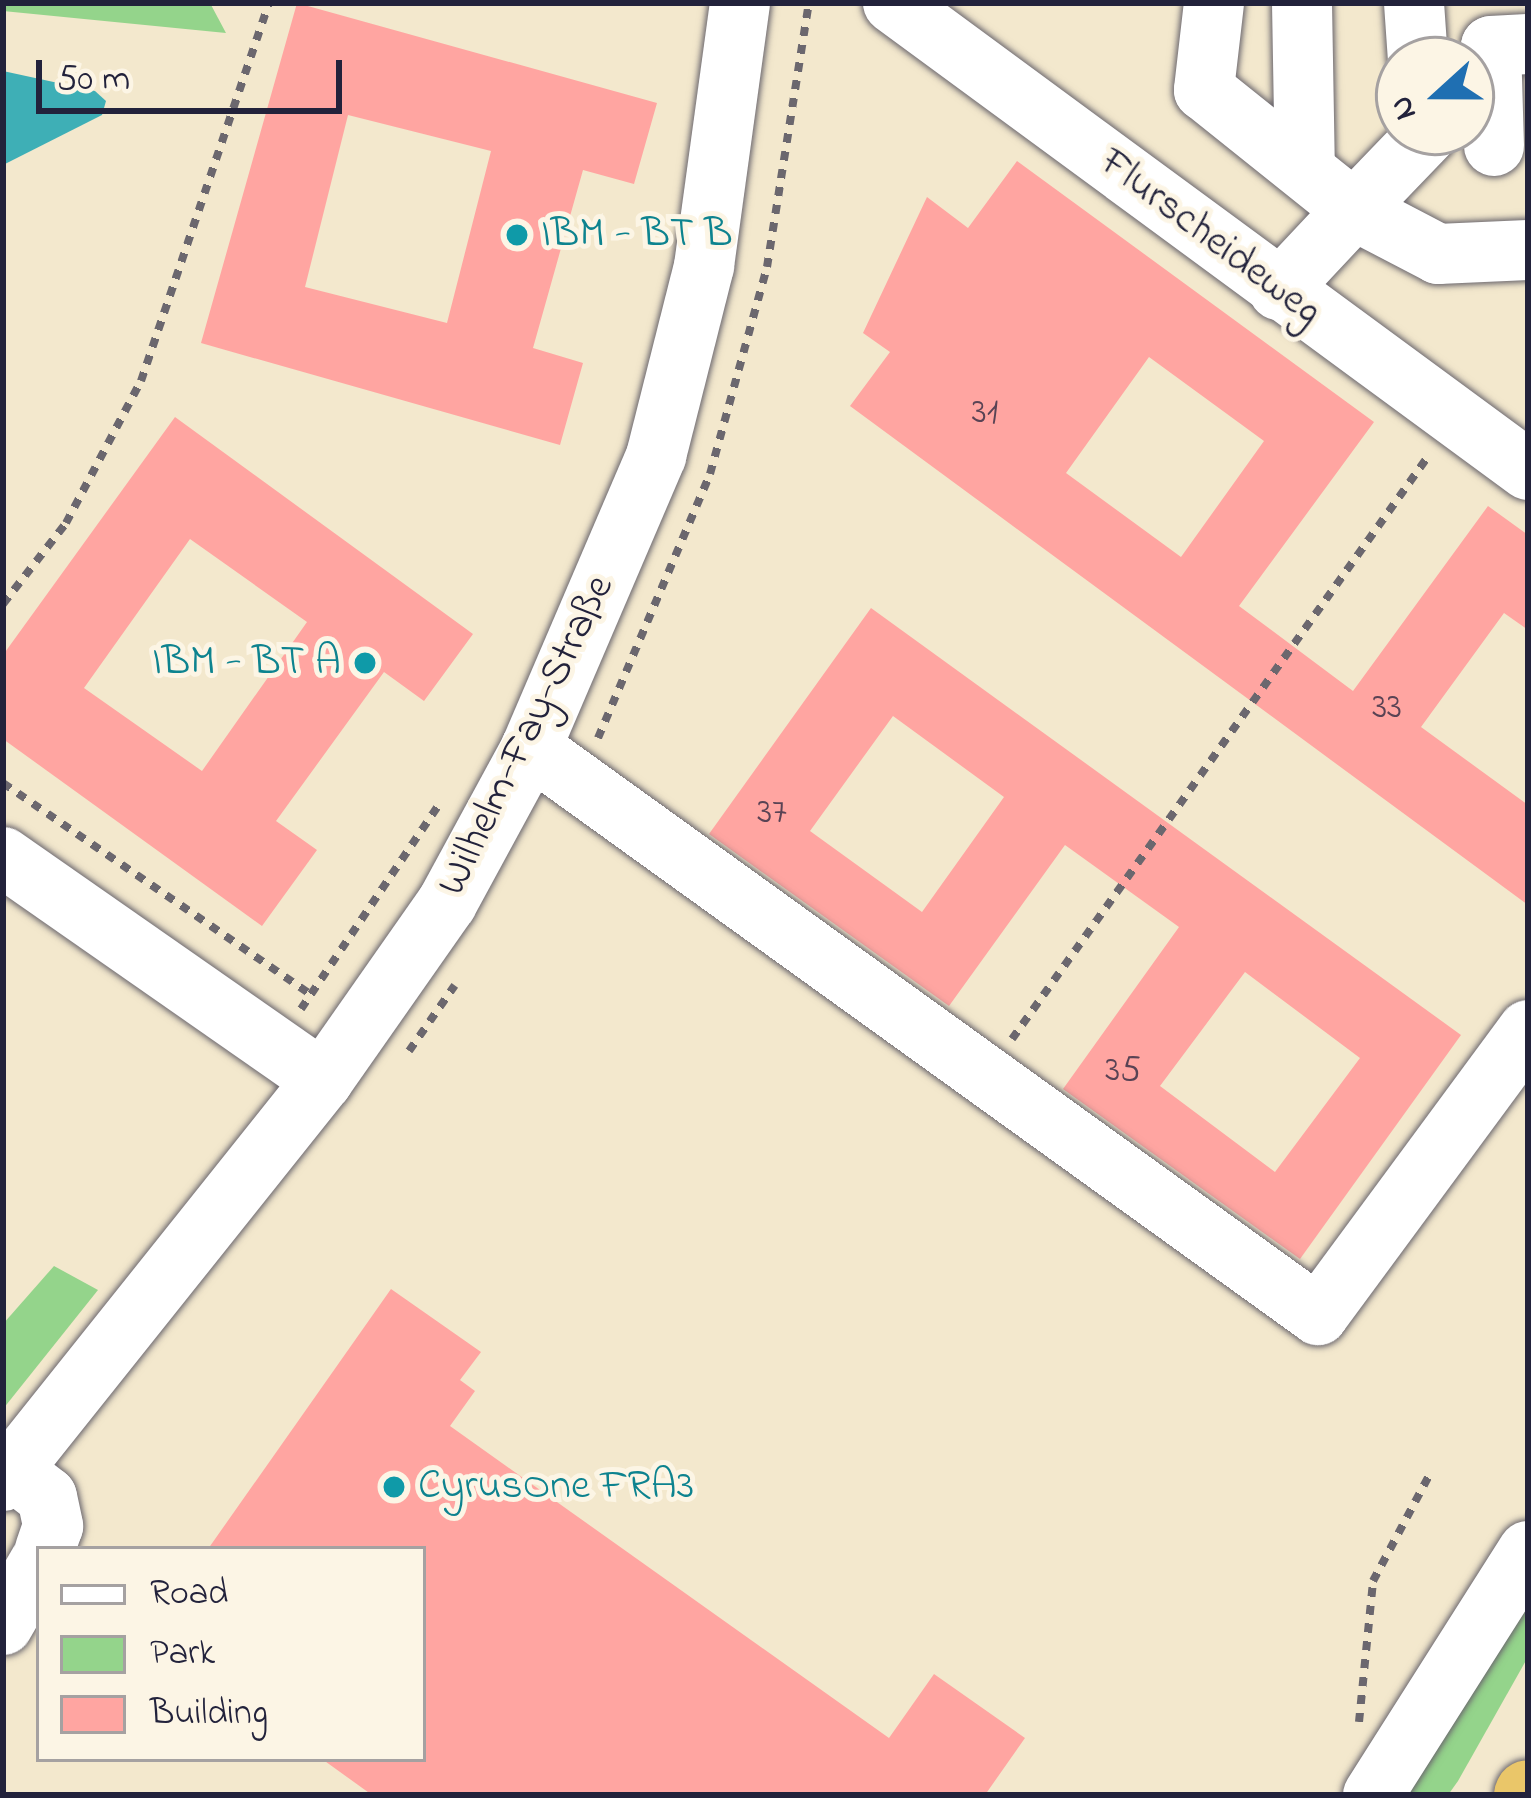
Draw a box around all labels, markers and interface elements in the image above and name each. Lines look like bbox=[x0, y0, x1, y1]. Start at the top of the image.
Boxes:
scale bar bbox=[42, 36, 348, 110]
north arrow bbox=[1375, 36, 1495, 156]
text: 50 m bbox=[57, 54, 130, 107]
text: N bbox=[1378, 89, 1431, 127]
street label: Flurscheideweg bbox=[1089, 138, 1331, 338]
place label: IBM - BT B bbox=[541, 210, 732, 260]
marker: IBM - BT B bbox=[504, 222, 530, 248]
house number: 31 bbox=[972, 392, 998, 436]
street label: Wilhelm-Fay-Straße bbox=[428, 568, 626, 904]
place label: IBM - BT A bbox=[152, 638, 341, 688]
marker: IBM - BT A bbox=[352, 650, 378, 676]
house number: 33 bbox=[1372, 687, 1402, 731]
house number: 37 bbox=[757, 792, 787, 836]
house number: 35 bbox=[1105, 1050, 1141, 1094]
place label: CyrusOne FRA3 bbox=[418, 1462, 694, 1512]
marker: CyrusOne FRA3 bbox=[381, 1474, 407, 1500]
legend bbox=[36, 1546, 426, 1762]
text: Road bbox=[150, 1568, 228, 1621]
text: Park bbox=[150, 1628, 215, 1681]
text: Building bbox=[150, 1688, 268, 1741]

